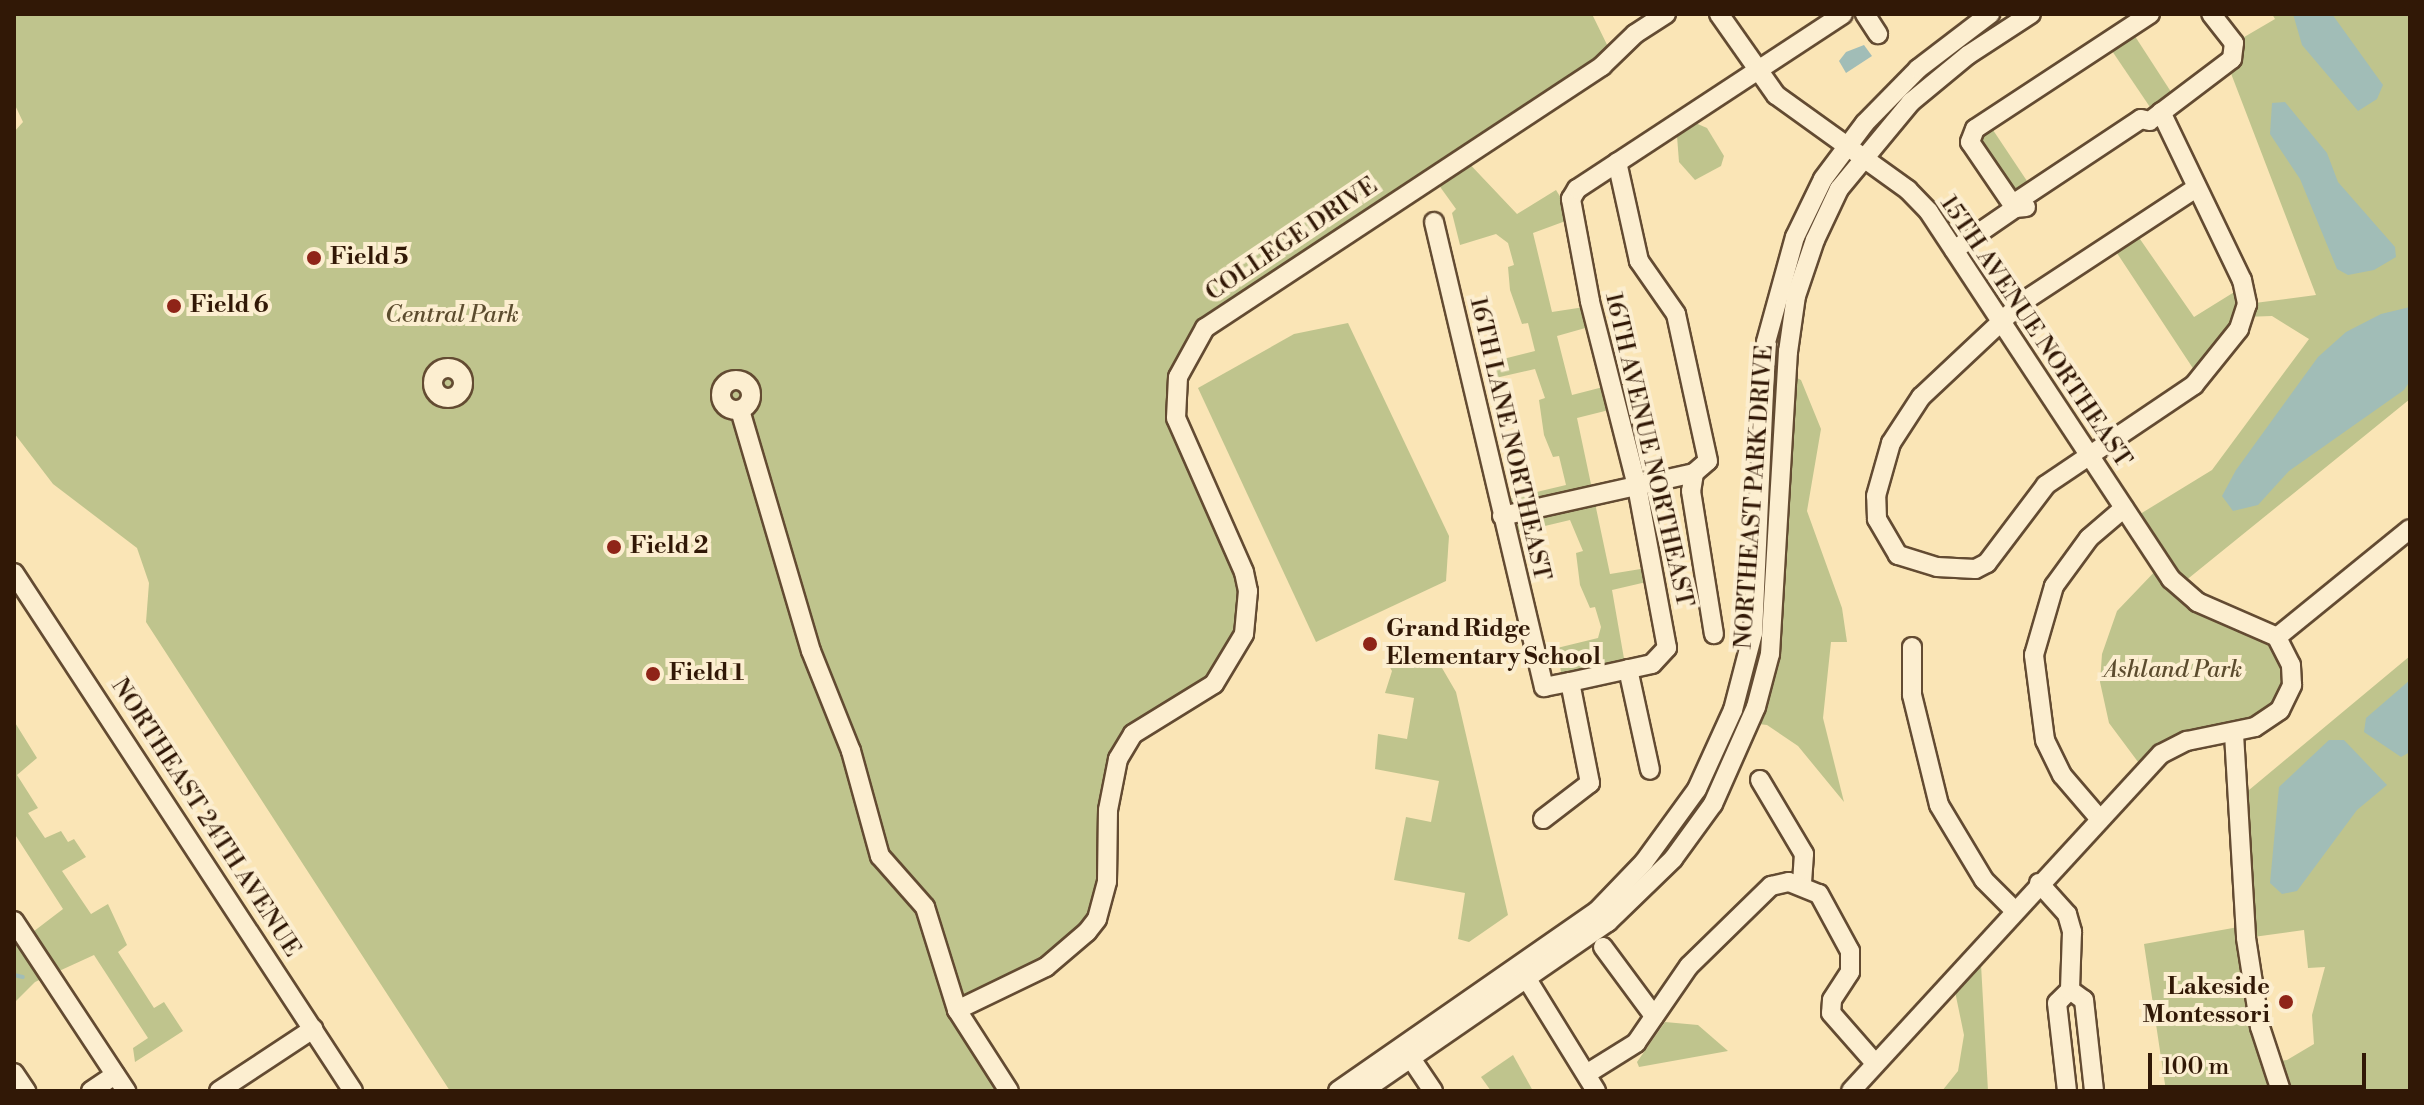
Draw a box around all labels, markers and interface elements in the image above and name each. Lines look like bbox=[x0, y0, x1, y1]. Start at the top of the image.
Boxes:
street label: COLLEGE DRIVE bbox=[1201, 172, 1383, 308]
street label: 15TH AVENUE NORTHEAST bbox=[1933, 191, 2137, 473]
place label: Field 5 bbox=[330, 244, 408, 272]
marker: Field 5 bbox=[305, 249, 323, 267]
street label: 16TH AVENUE NORTHEAST bbox=[1598, 290, 1698, 610]
place label: Field 6 bbox=[190, 292, 269, 320]
street label: 16TH LANE NORTHEAST bbox=[1462, 294, 1556, 584]
marker: Field 6 bbox=[165, 297, 183, 315]
park label: Central Park bbox=[385, 302, 519, 330]
street label: NORTHEAST PARK DRIVE bbox=[1730, 344, 1780, 650]
place label: Field 2 bbox=[630, 533, 709, 561]
marker: Field 2 bbox=[605, 538, 623, 556]
place label: Grand Ridge Elementary School bbox=[1386, 616, 1601, 672]
marker: Grand Ridge Elementary School bbox=[1361, 635, 1379, 653]
park label: Ashland Park bbox=[2104, 657, 2242, 685]
place label: Field 1 bbox=[669, 660, 744, 688]
marker: Field 1 bbox=[644, 665, 662, 683]
street label: NORTHEAST 24TH AVENUE bbox=[104, 673, 306, 963]
place label: Lakeside Montessori bbox=[2143, 974, 2270, 1030]
marker: Lakeside Montessori bbox=[2277, 993, 2295, 1011]
scale bar bbox=[2152, 1037, 2370, 1087]
text: 100 m bbox=[2162, 1052, 2229, 1082]

